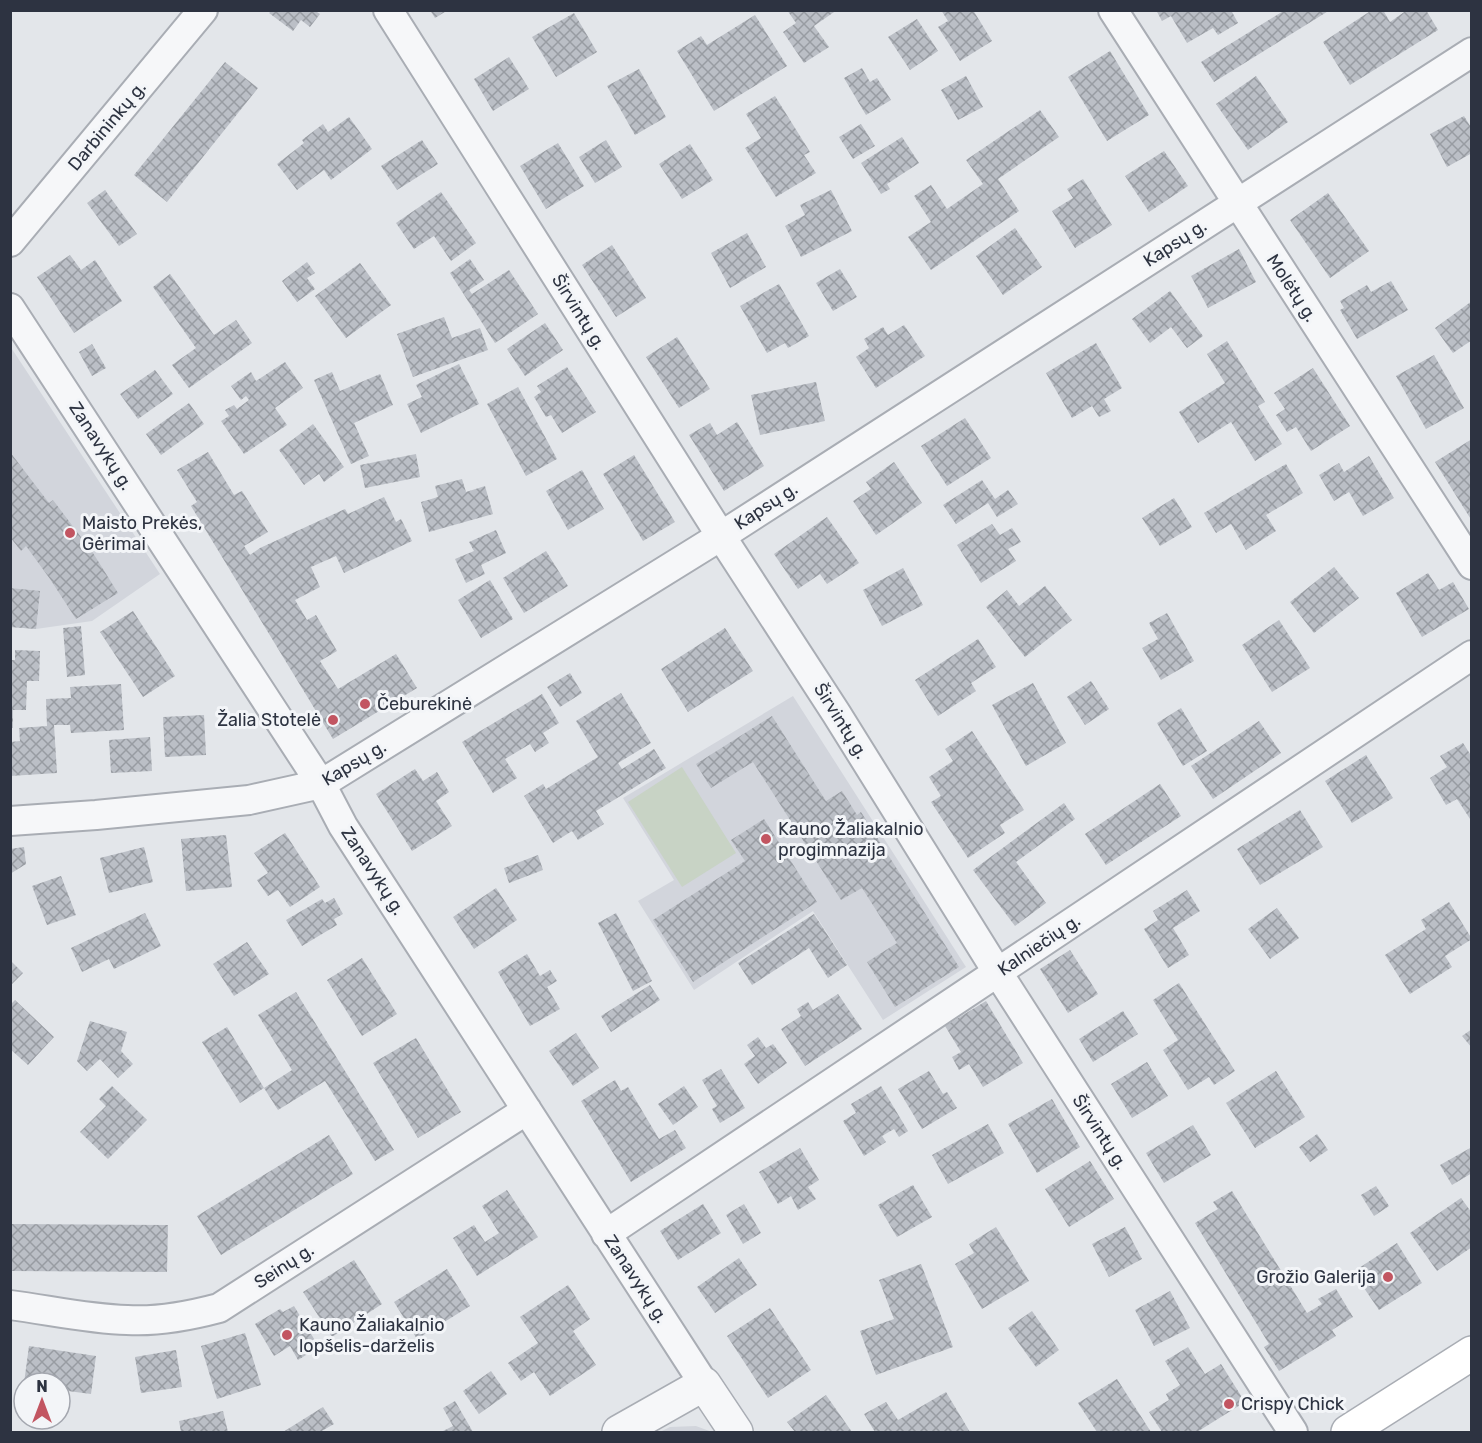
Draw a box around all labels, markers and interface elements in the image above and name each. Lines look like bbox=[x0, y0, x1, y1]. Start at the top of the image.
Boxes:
street label: Darbininkų g. bbox=[63, 77, 151, 175]
street label: Kapsų g. bbox=[1139, 214, 1211, 272]
street label: Molėtų g. bbox=[1262, 250, 1322, 326]
street label: Širvintų g. bbox=[547, 270, 611, 354]
street label: Zanavykų g. bbox=[64, 398, 138, 494]
street label: Kapsų g. bbox=[730, 477, 802, 535]
place label: Maisto Prekės, Gėrimai bbox=[82, 512, 202, 555]
marker: Maisto Prekės, Gėrimai bbox=[63, 526, 77, 540]
street label: Širvintų g. bbox=[809, 679, 873, 763]
place label: Čeburekinė bbox=[377, 693, 472, 715]
marker: Čeburekinė bbox=[358, 697, 372, 711]
place label: Žalia Stotelė bbox=[217, 709, 321, 731]
marker: Žalia Stotelė bbox=[326, 713, 340, 727]
street label: Kapsų g. bbox=[318, 735, 390, 791]
place label: Kauno Žaliakalnio progimnazija bbox=[778, 818, 924, 861]
street label: Zanavykų g. bbox=[336, 823, 410, 919]
marker: Kauno Žaliakalnio progimnazija bbox=[759, 832, 773, 846]
street label: Kalniečių g. bbox=[993, 909, 1085, 981]
street label: Širvintų g. bbox=[1068, 1090, 1132, 1174]
street label: Zanavykų g. bbox=[599, 1231, 673, 1327]
street label: Seinų g. bbox=[250, 1239, 318, 1293]
place label: Grožio Galerija bbox=[1256, 1266, 1376, 1288]
marker: Grožio Galerija bbox=[1381, 1270, 1395, 1284]
place label: Kauno Žaliakalnio lopšelis-darželis bbox=[299, 1314, 445, 1357]
marker: Kauno Žaliakalnio lopšelis-darželis bbox=[280, 1328, 294, 1342]
north arrow bbox=[12, 1371, 72, 1431]
text: N bbox=[36, 1377, 48, 1396]
place label: Crispy Chick bbox=[1241, 1393, 1345, 1415]
marker: Crispy Chick bbox=[1222, 1397, 1236, 1411]

